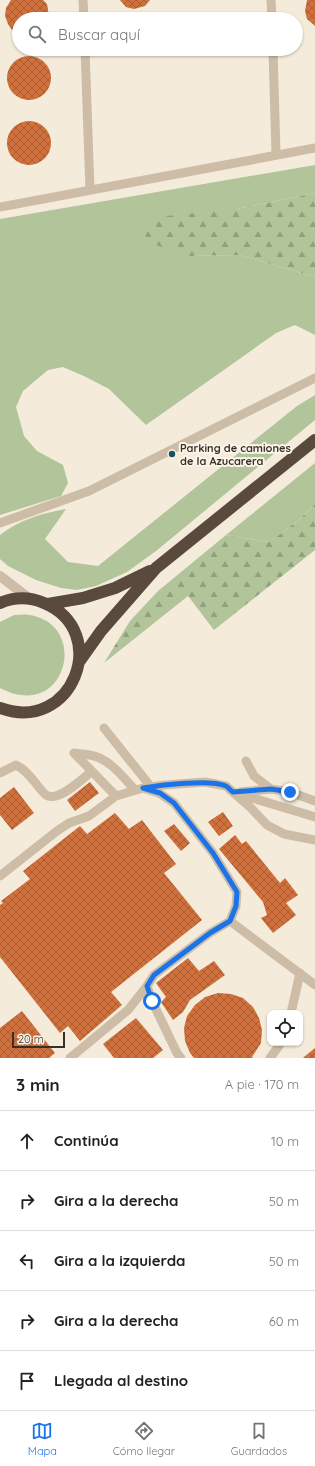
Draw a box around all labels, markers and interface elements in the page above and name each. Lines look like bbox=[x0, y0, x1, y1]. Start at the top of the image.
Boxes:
search box bbox=[12, 12, 303, 56]
icon: search bbox=[26, 23, 48, 45]
text: Buscar aquí bbox=[58, 25, 140, 44]
place label: Parking de camiones de la Azucarera bbox=[180, 441, 291, 468]
marker: Parking de camiones de la Azucarera bbox=[167, 449, 177, 459]
route end bbox=[281, 783, 299, 801]
route start bbox=[143, 992, 161, 1010]
map controls bbox=[267, 1010, 303, 1046]
button: locate bbox=[267, 1010, 303, 1046]
scale bar bbox=[12, 1030, 65, 1049]
text: 20 m bbox=[18, 1032, 44, 1046]
text: 3 min bbox=[16, 1074, 60, 1095]
text: A pie · 170 m bbox=[225, 1076, 299, 1092]
icon: ahead bbox=[16, 1130, 38, 1152]
text: Continúa bbox=[54, 1131, 119, 1150]
text: 10 m bbox=[271, 1133, 299, 1149]
icon: right bbox=[16, 1190, 38, 1212]
text: Gira a la derecha bbox=[54, 1191, 179, 1210]
text: 50 m bbox=[269, 1193, 299, 1209]
icon: left bbox=[16, 1250, 38, 1272]
text: Gira a la izquierda bbox=[54, 1251, 186, 1270]
text: 50 m bbox=[269, 1253, 299, 1269]
icon: right bbox=[16, 1310, 38, 1332]
text: Gira a la derecha bbox=[54, 1311, 179, 1330]
text: 60 m bbox=[269, 1313, 299, 1329]
icon: arrive bbox=[16, 1370, 38, 1392]
text: Llegada al destino bbox=[54, 1371, 188, 1390]
tab: Mapa bbox=[28, 1420, 57, 1458]
tab: Cómo llegar bbox=[113, 1420, 175, 1458]
tab: Guardados bbox=[231, 1420, 287, 1458]

